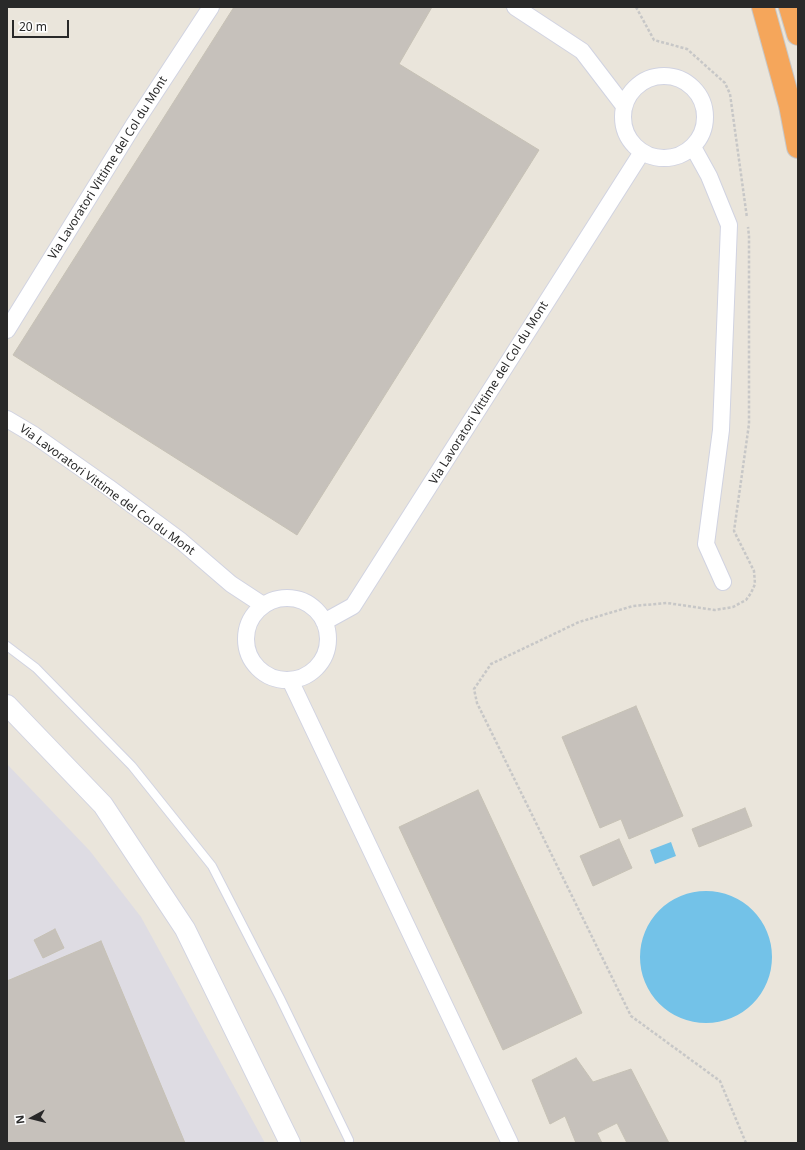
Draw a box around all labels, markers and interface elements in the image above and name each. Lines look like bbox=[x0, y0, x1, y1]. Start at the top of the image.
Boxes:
scale bar bbox=[14, 12, 71, 38]
text: 20 m bbox=[19, 18, 47, 35]
street label: Via Lavoratori Vittime del Col du Mont bbox=[45, 74, 171, 262]
street label: Via Lavoratori Vittime del Col du Mont bbox=[426, 299, 552, 487]
street label: Via Lavoratori Vittime del Col du Mont bbox=[17, 422, 197, 558]
north arrow bbox=[12, 1098, 52, 1138]
text: N bbox=[12, 1114, 28, 1125]

